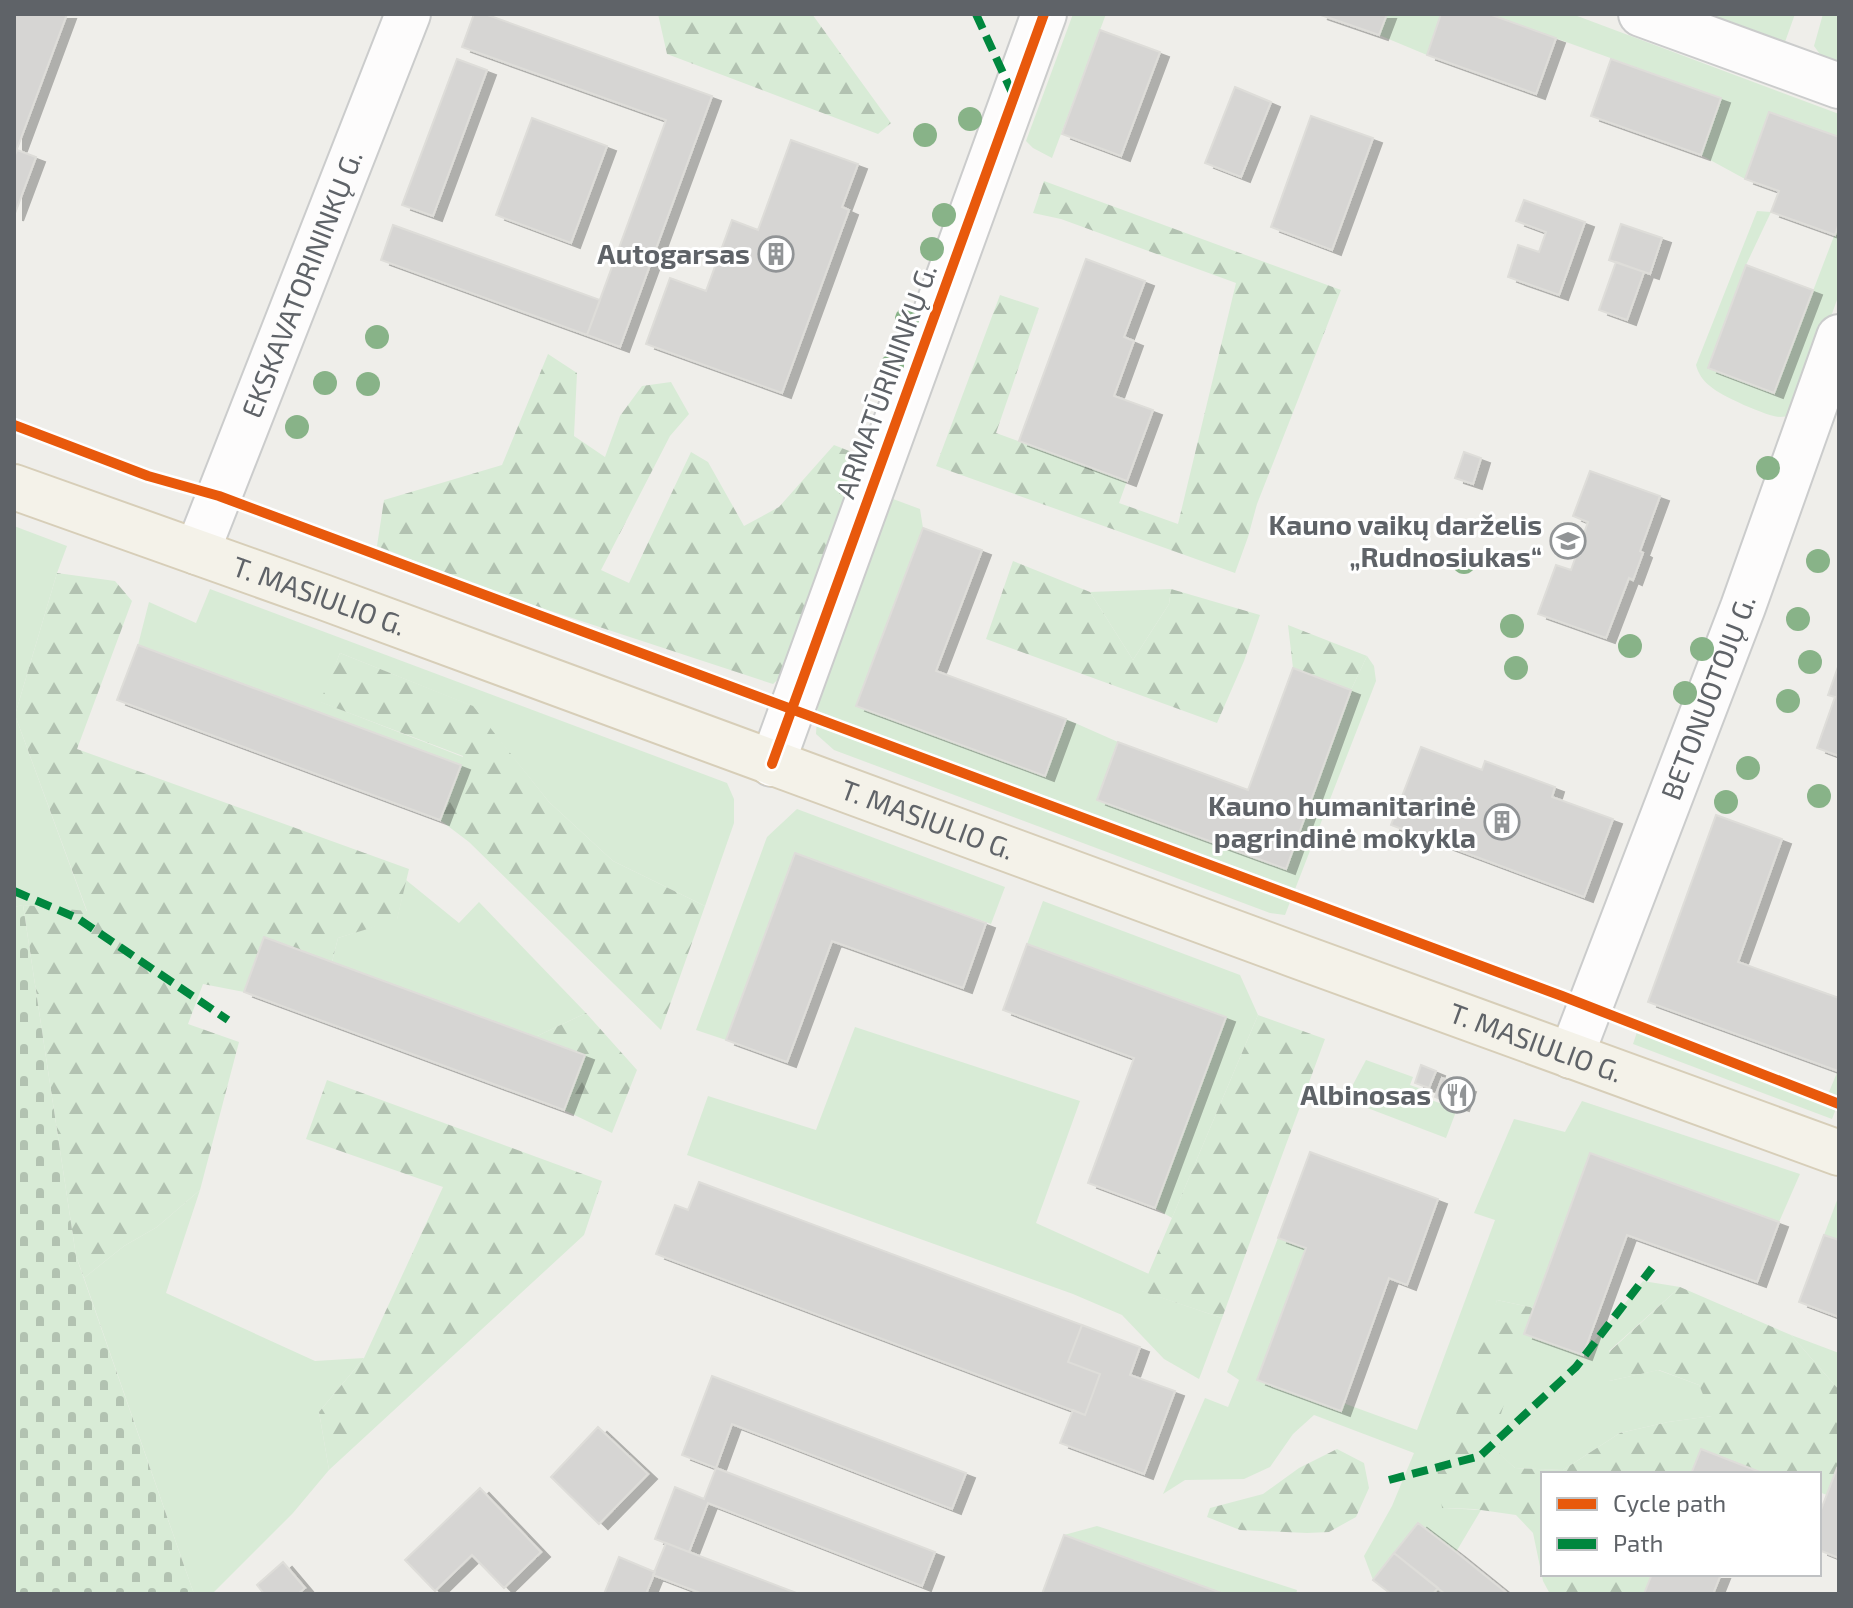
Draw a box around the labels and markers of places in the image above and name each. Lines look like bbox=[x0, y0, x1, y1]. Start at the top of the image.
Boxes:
building icon: Autogarsas bbox=[757, 235, 795, 273]
place label: Autogarsas bbox=[597, 236, 750, 270]
place label: Kauno vaikų darželis „Rudnosiukas“ bbox=[1268, 507, 1542, 573]
school or university icon: Kauno vaikų darželis „Rudnosiukas“ bbox=[1549, 522, 1587, 560]
place label: Kauno humanitarinė pagrindinė mokykla bbox=[1208, 788, 1476, 854]
building icon: Kauno humanitarinė pagrindinė mokykla bbox=[1483, 803, 1521, 841]
restaurant icon: Albinosas bbox=[1438, 1076, 1476, 1114]
place label: Albinosas bbox=[1300, 1077, 1431, 1111]

